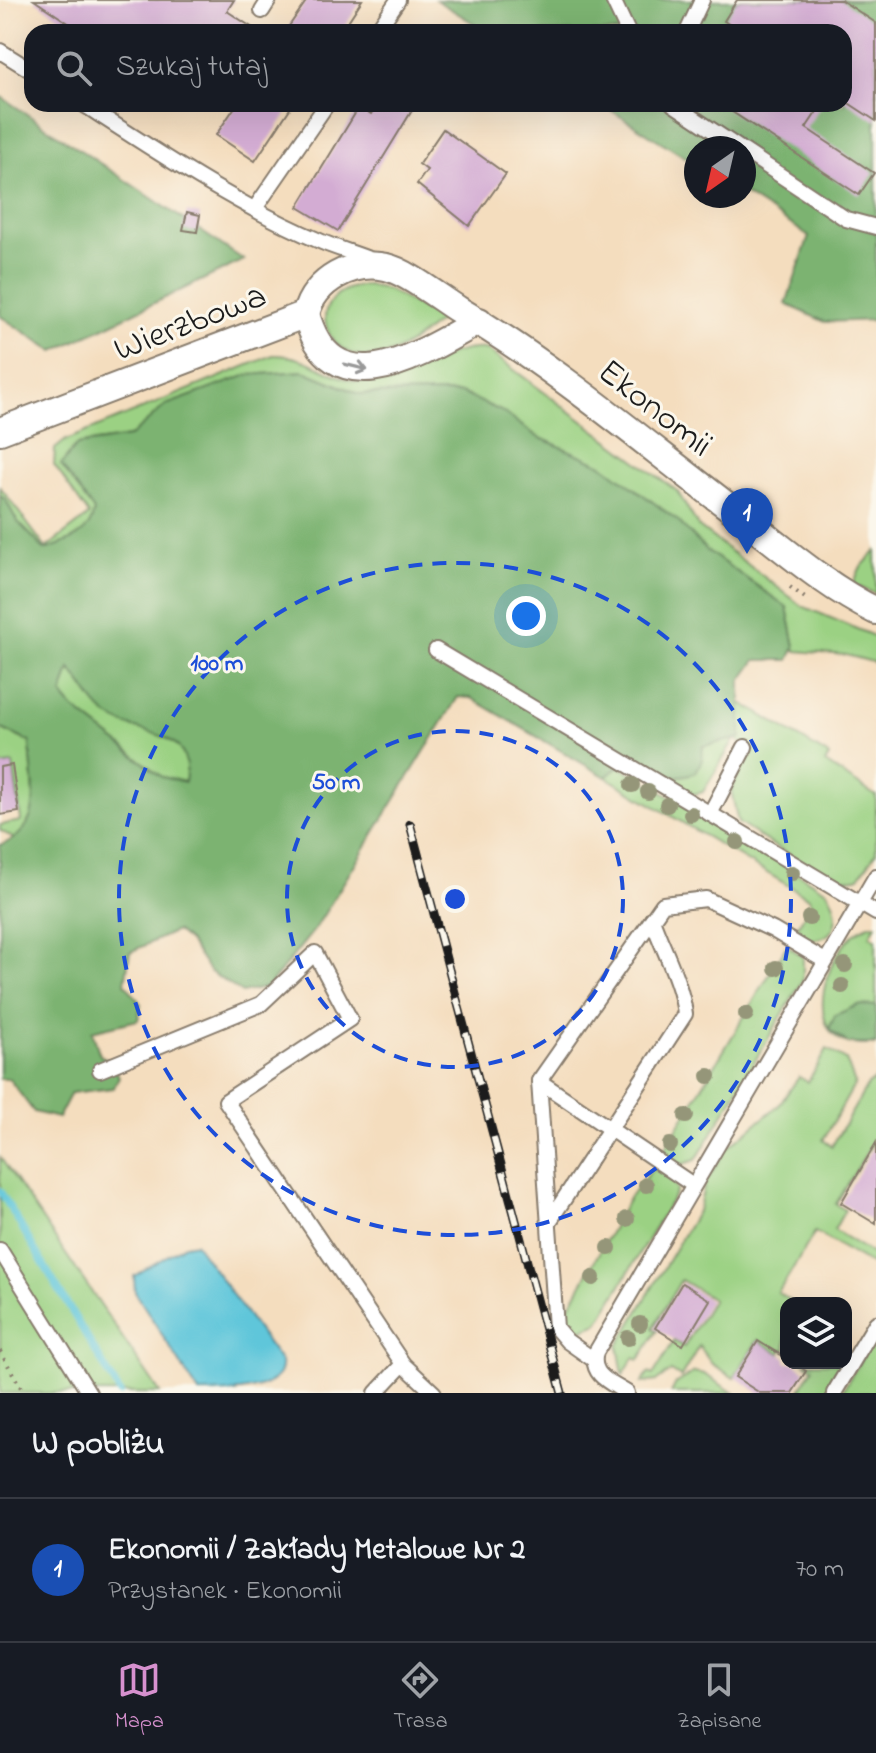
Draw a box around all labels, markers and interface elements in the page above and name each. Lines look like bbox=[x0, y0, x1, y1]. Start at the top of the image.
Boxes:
search box bbox=[24, 24, 852, 112]
icon: search bbox=[52, 46, 96, 90]
text: Szukaj tutaj bbox=[116, 46, 267, 90]
north arrow bbox=[684, 136, 756, 208]
street label: Wierzbowa bbox=[107, 271, 274, 377]
street label: Ekonomii bbox=[585, 348, 723, 472]
one-way arrow bbox=[342, 360, 368, 375]
pin: 1 bbox=[721, 488, 773, 554]
your location bbox=[506, 596, 546, 636]
text: 100 m bbox=[191, 647, 244, 682]
text: 50 m bbox=[312, 766, 361, 801]
centre of rings bbox=[441, 885, 469, 913]
map controls bbox=[780, 1297, 852, 1369]
button: layers bbox=[780, 1297, 852, 1369]
text: W pobliżu bbox=[32, 1420, 164, 1470]
text: Ekonomii / Zakłady Metalowe Nr 2 bbox=[108, 1529, 525, 1573]
text: 1 bbox=[54, 1551, 62, 1589]
text: 70 m bbox=[795, 1551, 844, 1589]
text: Przystanek · Ekonomii bbox=[108, 1573, 342, 1611]
tab: Mapa bbox=[115, 1658, 164, 1738]
tab: Trasa bbox=[393, 1658, 448, 1738]
tab: Zapisane bbox=[677, 1658, 761, 1738]

